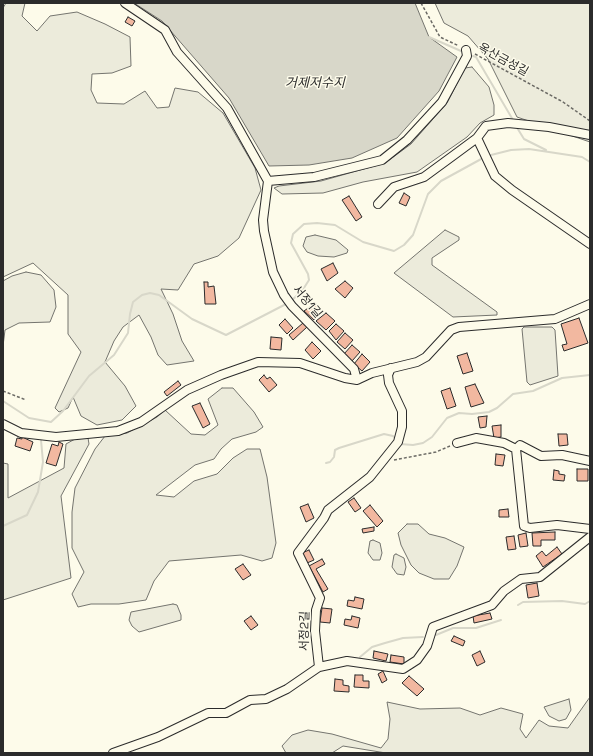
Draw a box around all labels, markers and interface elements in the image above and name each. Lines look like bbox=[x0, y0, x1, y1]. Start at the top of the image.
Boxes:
street label: 옥산금성길 bbox=[475, 40, 531, 80]
water label: 거제저수지 bbox=[285, 75, 345, 91]
street label: 서정1길 bbox=[289, 283, 325, 321]
street label: 서정2길 bbox=[297, 611, 313, 651]

